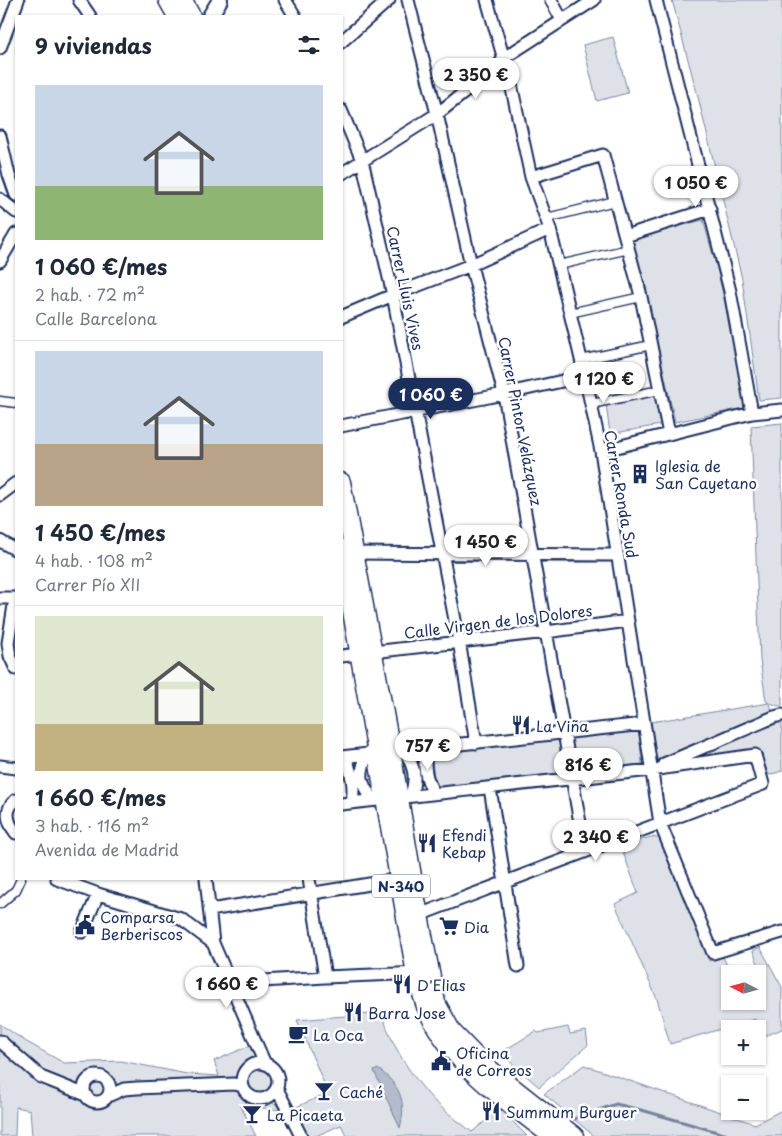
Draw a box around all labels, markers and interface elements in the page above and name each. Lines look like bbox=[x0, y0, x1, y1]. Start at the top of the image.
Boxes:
text: 9 viviendas bbox=[35, 29, 152, 61]
icon: filters bbox=[295, 31, 323, 59]
pin: 2 350 € bbox=[430, 58, 522, 100]
text: 2 350 € bbox=[444, 62, 508, 86]
icon: home bbox=[134, 118, 224, 208]
pin: 1 050 € bbox=[650, 166, 742, 208]
text: 1 050 € bbox=[665, 170, 727, 194]
street label: Carrer Lluis Vives bbox=[382, 224, 430, 352]
text: 1 060 €/mes bbox=[35, 250, 167, 282]
text: 2 hab. · 72 m² bbox=[35, 282, 145, 306]
text: Calle Barcelona bbox=[35, 306, 157, 330]
street label: Carrer Pintor Velázquez bbox=[493, 334, 549, 508]
pin: 1 120 € bbox=[558, 362, 650, 404]
text: 1 120 € bbox=[574, 366, 634, 390]
pin: 1 060 € bbox=[385, 378, 477, 420]
text: 1 060 € bbox=[399, 382, 463, 406]
icon: home bbox=[134, 383, 224, 473]
street label: Carrer Ronda Sud bbox=[599, 428, 645, 560]
place label: Iglesia de San Cayetano bbox=[655, 454, 757, 494]
building icon: Iglesia de San Cayetano bbox=[629, 463, 651, 485]
text: 1 450 €/mes bbox=[35, 516, 166, 548]
pin: 1 450 € bbox=[440, 524, 532, 567]
text: 1 450 € bbox=[455, 529, 517, 553]
text: 4 hab. · 108 m² bbox=[35, 548, 153, 572]
text: Carrer Pío XII bbox=[35, 572, 141, 596]
street label: Calle Virgen de los Dolores bbox=[403, 598, 593, 644]
icon: home bbox=[134, 648, 224, 738]
restaurant icon: La Viña bbox=[510, 714, 532, 736]
place label: La Viña bbox=[536, 714, 589, 737]
pin: 757 € bbox=[393, 728, 463, 771]
text: 757 € bbox=[406, 733, 450, 757]
pin: 816 € bbox=[553, 748, 623, 790]
text: 816 € bbox=[565, 752, 611, 776]
text: 1 660 €/mes bbox=[35, 781, 166, 813]
text: 3 hab. · 116 m² bbox=[35, 813, 149, 837]
pin: 2 340 € bbox=[550, 820, 642, 862]
place label: Efendi Kebap bbox=[442, 823, 487, 863]
text: 2 340 € bbox=[563, 824, 629, 848]
restaurant icon: Efendi Kebap bbox=[416, 832, 438, 854]
text: Avenida de Madrid bbox=[35, 837, 179, 861]
road number: N-340 bbox=[372, 874, 430, 898]
place label: Comparsa Berberiscos bbox=[100, 905, 183, 945]
public building icon: Comparsa Berberiscos bbox=[74, 914, 96, 936]
supermarket icon: Dia bbox=[438, 915, 460, 937]
place label: Dia bbox=[464, 915, 490, 938]
north arrow bbox=[721, 965, 766, 1010]
map controls bbox=[721, 965, 766, 1120]
pin: 1 660 € bbox=[181, 966, 273, 1009]
text: 1 660 € bbox=[196, 971, 258, 995]
restaurant icon: D'Elias bbox=[391, 973, 413, 995]
place label: D'Elias bbox=[417, 973, 466, 996]
restaurant icon: Barra Jose bbox=[342, 1001, 364, 1023]
place label: Barra Jose bbox=[368, 1001, 446, 1024]
button: + bbox=[721, 1020, 766, 1065]
cafe icon: La Oca bbox=[287, 1023, 309, 1045]
place label: La Oca bbox=[313, 1023, 364, 1046]
place label: Oficina de Correos bbox=[456, 1041, 532, 1081]
public building icon: Oficina de Correos bbox=[430, 1050, 452, 1072]
button: − bbox=[721, 1075, 766, 1120]
bar icon: Caché bbox=[313, 1080, 335, 1102]
place label: Caché bbox=[339, 1080, 383, 1103]
restaurant icon: Summum Burguer bbox=[480, 1100, 502, 1122]
place label: Summum Burguer bbox=[506, 1100, 637, 1123]
bar icon: La Picaeta bbox=[241, 1103, 263, 1125]
place label: La Picaeta bbox=[267, 1103, 344, 1126]

